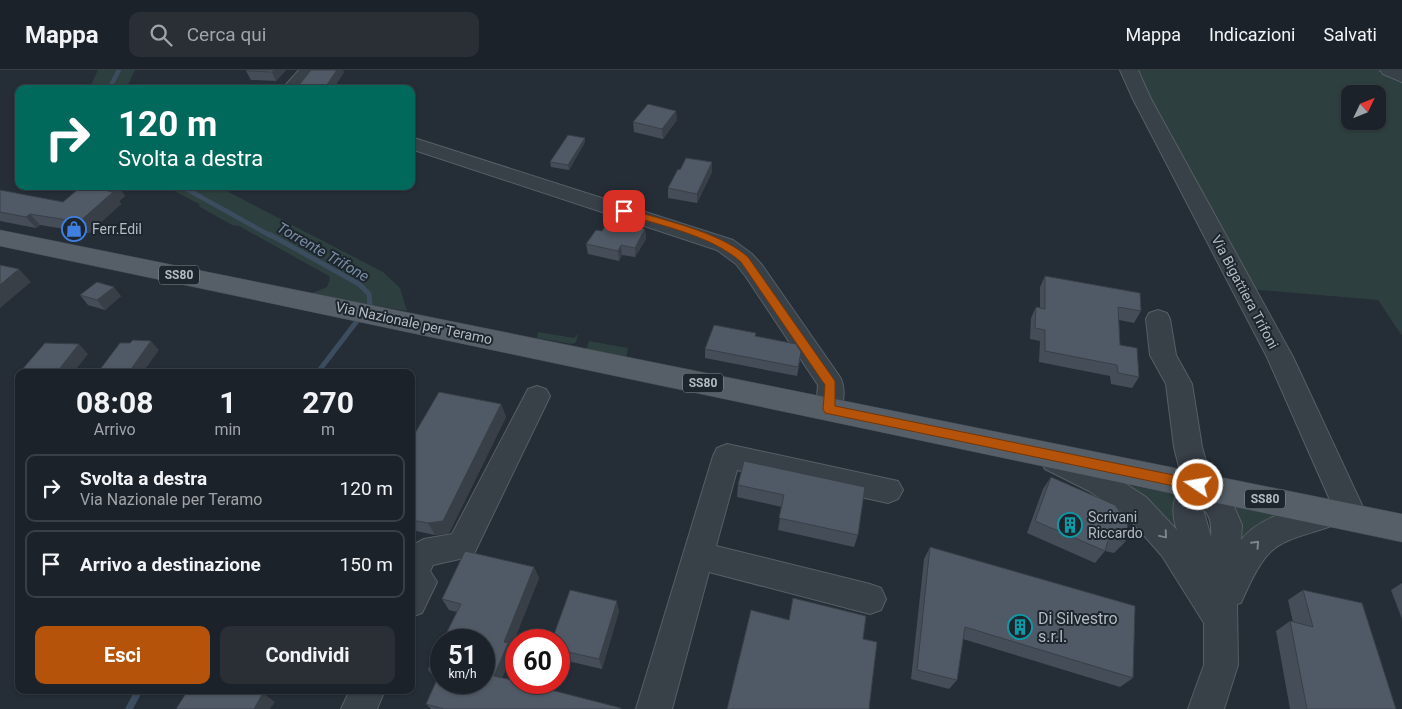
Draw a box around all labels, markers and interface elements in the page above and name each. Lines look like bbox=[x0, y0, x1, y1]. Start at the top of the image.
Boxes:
search box bbox=[129, 12, 479, 57]
text: Mappa bbox=[25, 21, 99, 49]
icon: search bbox=[147, 21, 175, 49]
text: Cerca qui bbox=[187, 23, 266, 46]
text: Mappa bbox=[1126, 24, 1181, 45]
text: Indicazioni bbox=[1209, 24, 1296, 45]
text: Salvati bbox=[1324, 24, 1377, 45]
north arrow bbox=[1341, 85, 1386, 130]
map controls bbox=[1341, 85, 1386, 130]
text: 120 m bbox=[118, 104, 217, 145]
icon: right bbox=[35, 105, 100, 170]
text: Svolta a destra bbox=[118, 146, 263, 171]
pin bbox=[603, 190, 645, 232]
icon: arrive bbox=[610, 197, 638, 225]
shop icon: Ferr.Edil bbox=[61, 216, 87, 242]
water label: Torrente Trifone bbox=[274, 218, 372, 286]
place label: Ferr.Edil bbox=[92, 221, 142, 237]
street label: Via Bigattiera Trifoni bbox=[1208, 233, 1282, 351]
road number: SS80 bbox=[159, 266, 199, 284]
street label: Via Nazionale per Teramo bbox=[334, 299, 494, 347]
road number: SS80 bbox=[683, 374, 723, 392]
text: 08:08 bbox=[76, 385, 153, 420]
text: 1 bbox=[219, 385, 236, 420]
text: 270 bbox=[302, 385, 354, 420]
text: Arrivo bbox=[94, 420, 136, 439]
text: min bbox=[214, 420, 241, 439]
text: m bbox=[321, 420, 335, 439]
position arrow bbox=[1171, 458, 1223, 510]
text: Svolta a destra bbox=[80, 467, 207, 490]
icon: right bbox=[37, 474, 65, 502]
text: 120 m bbox=[340, 477, 393, 500]
road number: SS80 bbox=[1245, 489, 1285, 508]
text: Via Nazionale per Teramo bbox=[80, 490, 262, 509]
place label: Scrivani Riccardo bbox=[1088, 509, 1143, 541]
building icon: Scrivani Riccardo bbox=[1057, 512, 1083, 538]
one-way arrow bbox=[1158, 530, 1167, 539]
one-way arrow bbox=[1250, 541, 1259, 550]
icon: arrive bbox=[37, 550, 65, 578]
text: Arrivo a destinazione bbox=[80, 553, 261, 576]
text: 150 m bbox=[340, 553, 393, 576]
place label: Di Silvestro s.r.l. bbox=[1038, 609, 1118, 646]
building icon: Di Silvestro s.r.l. bbox=[1007, 614, 1033, 640]
button: Esci bbox=[35, 626, 210, 684]
button: Condividi bbox=[220, 626, 395, 684]
speed limit sign: 60 bbox=[505, 629, 570, 694]
text: 51 bbox=[448, 641, 477, 670]
text: km/h bbox=[448, 667, 477, 681]

